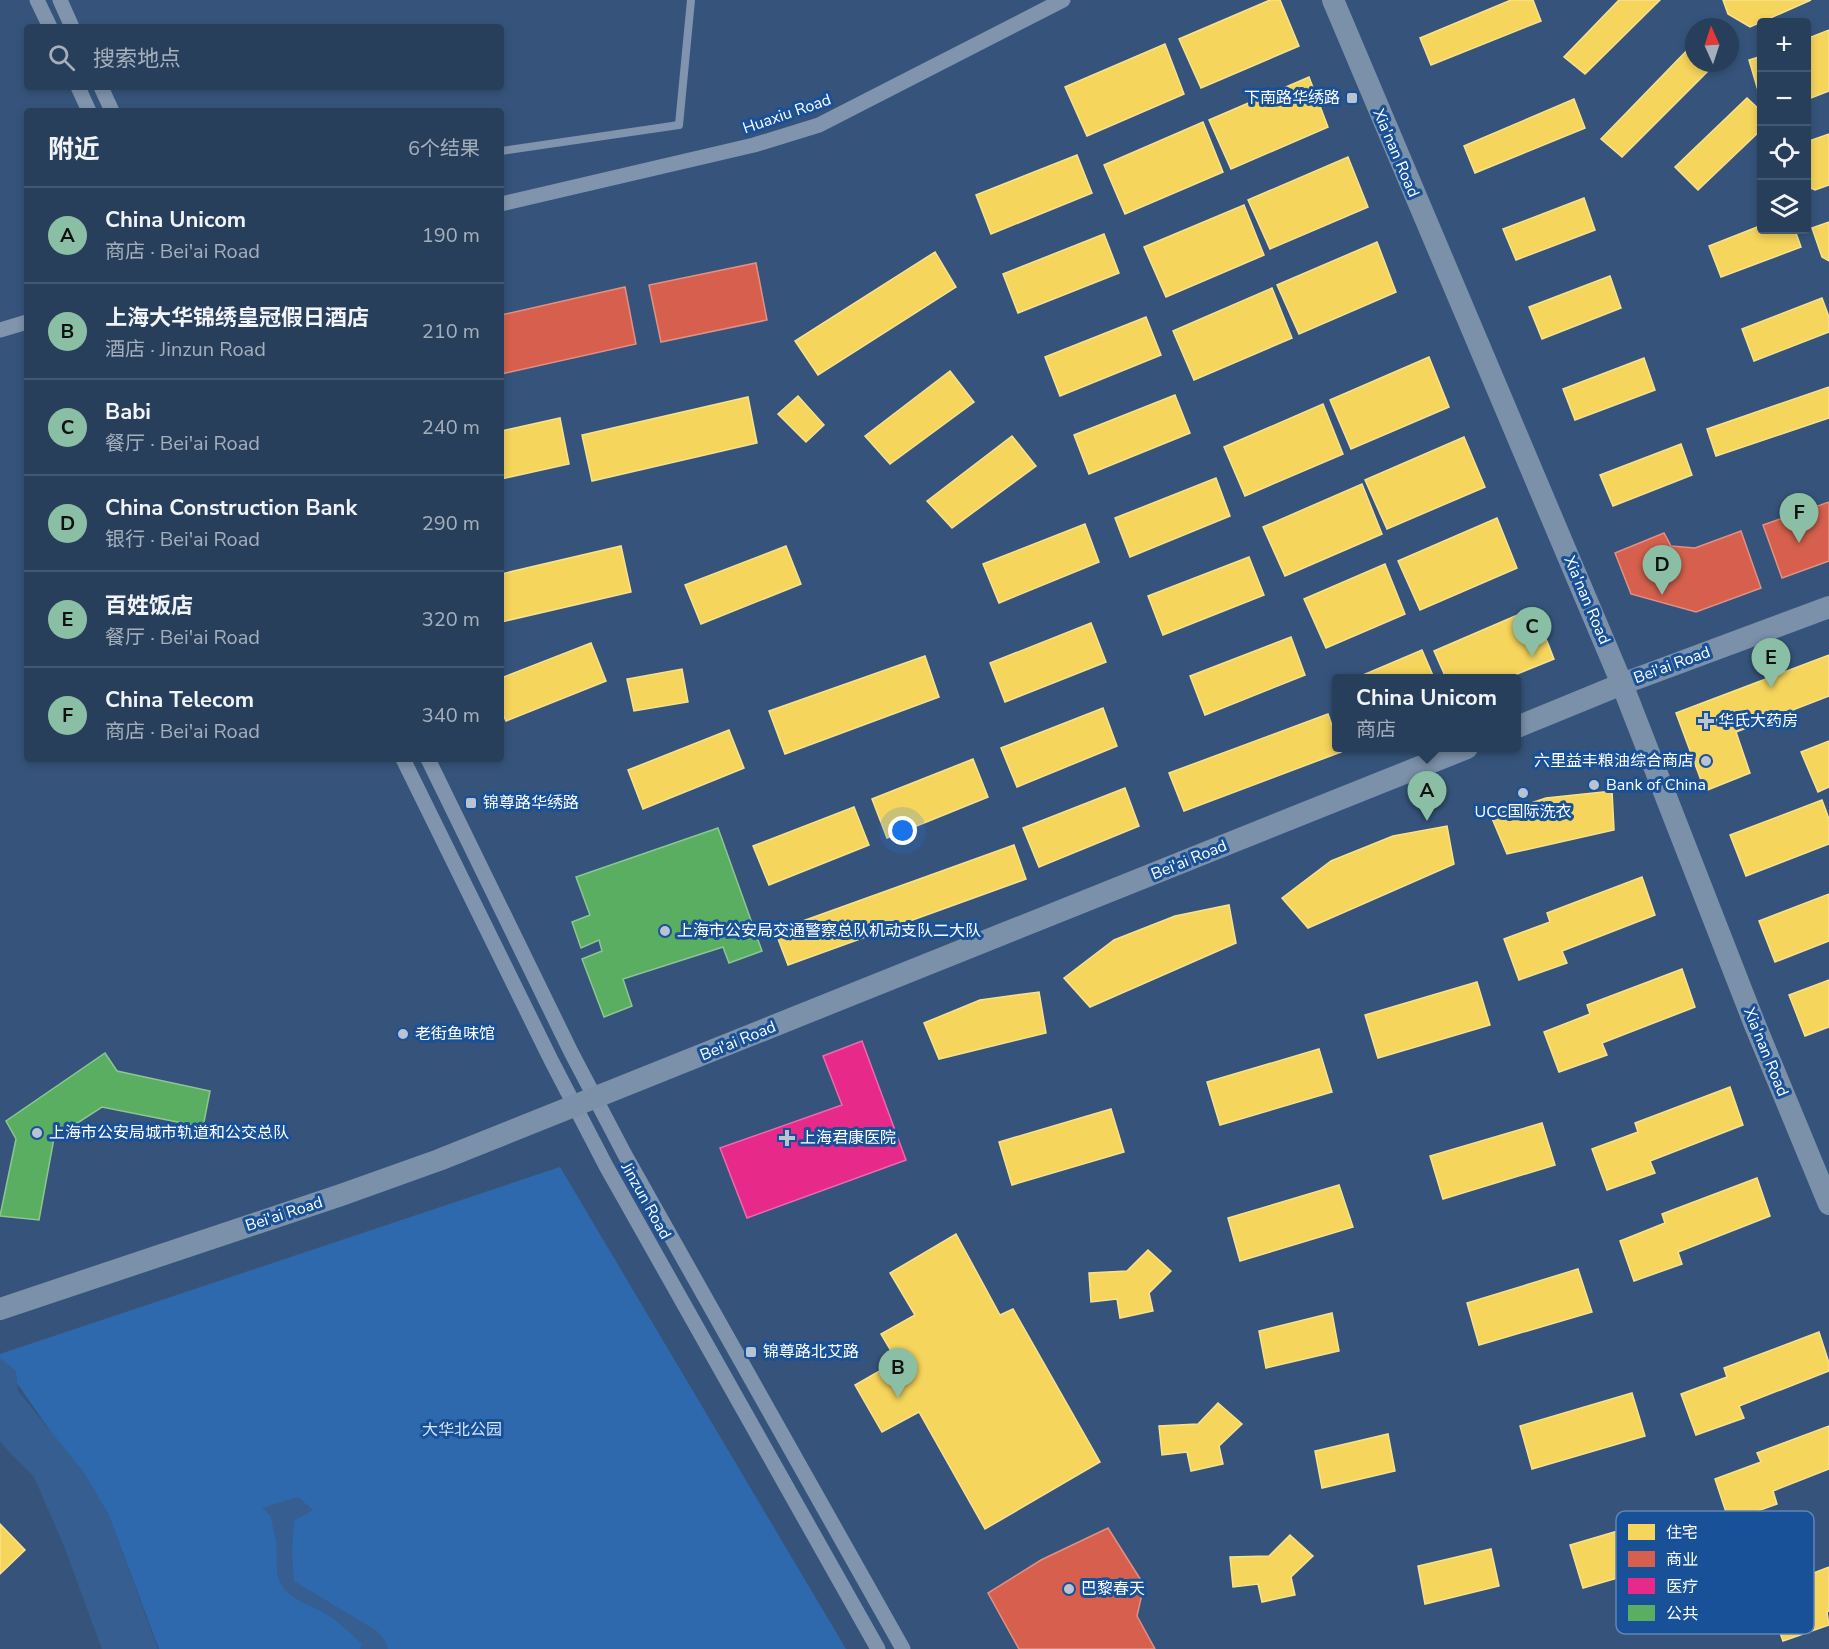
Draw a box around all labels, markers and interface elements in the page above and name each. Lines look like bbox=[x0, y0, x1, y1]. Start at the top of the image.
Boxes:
north arrow bbox=[1685, 18, 1739, 72]
map controls bbox=[1757, 18, 1811, 234]
button: + bbox=[1757, 18, 1811, 72]
search box bbox=[24, 24, 504, 90]
icon: search bbox=[45, 41, 78, 74]
text: 搜索地点 bbox=[93, 44, 181, 74]
button: − bbox=[1757, 72, 1811, 126]
place label: 下南路华绣路 bbox=[1244, 87, 1340, 109]
street label: Huaxiu Road bbox=[740, 89, 834, 139]
marker: 下南路华绣路 bbox=[1345, 91, 1359, 105]
street label: Xia'nan Road bbox=[1367, 105, 1425, 201]
button: locate bbox=[1757, 126, 1811, 180]
text: 附近 bbox=[48, 132, 100, 167]
text: 6个结果 bbox=[408, 135, 480, 162]
button: layers bbox=[1757, 180, 1811, 234]
text: China Unicom bbox=[105, 205, 246, 235]
text: A bbox=[60, 222, 75, 249]
text: 190 m bbox=[422, 222, 480, 249]
text: 商店 · Bei'ai Road bbox=[105, 238, 260, 265]
text: 上海大华锦绣皇冠假日酒店 bbox=[105, 303, 369, 333]
text: B bbox=[61, 318, 74, 345]
text: 210 m bbox=[422, 318, 480, 345]
text: 酒店 · Jinzun Road bbox=[105, 336, 266, 363]
text: Babi bbox=[105, 397, 151, 427]
text: C bbox=[61, 414, 74, 441]
text: 240 m bbox=[422, 414, 480, 441]
text: 餐厅 · Bei'ai Road bbox=[105, 430, 260, 457]
text: China Construction Bank bbox=[105, 493, 357, 523]
pin: F bbox=[1780, 494, 1818, 543]
text: D bbox=[60, 510, 75, 537]
text: 290 m bbox=[422, 510, 480, 537]
text: 银行 · Bei'ai Road bbox=[105, 526, 260, 553]
pin: D bbox=[1642, 546, 1682, 595]
street label: Xia'nan Road bbox=[1558, 552, 1616, 648]
text: 百姓饭店 bbox=[105, 591, 193, 621]
text: E bbox=[62, 606, 73, 633]
text: 320 m bbox=[422, 606, 480, 633]
pin: C bbox=[1512, 608, 1552, 657]
text: 餐厅 · Bei'ai Road bbox=[105, 624, 260, 651]
pin: E bbox=[1752, 638, 1790, 688]
street label: Bei'ai Road bbox=[1631, 641, 1713, 689]
popup bbox=[1332, 674, 1521, 752]
text: China Unicom bbox=[1356, 683, 1497, 713]
text: China Telecom bbox=[105, 685, 254, 715]
text: F bbox=[62, 702, 73, 729]
text: 340 m bbox=[422, 702, 480, 729]
place label: 华氏大药房 bbox=[1718, 710, 1798, 732]
marker: 华氏大药房 bbox=[1699, 714, 1713, 728]
text: 商店 bbox=[1356, 716, 1396, 743]
text: 商店 · Bei'ai Road bbox=[105, 718, 260, 745]
place label: 六里益丰粮油综合商店 bbox=[1534, 750, 1694, 772]
marker: 六里益丰粮油综合商店 bbox=[1699, 754, 1713, 768]
pin: A bbox=[1408, 772, 1446, 821]
place label: Bank of China bbox=[1606, 774, 1706, 796]
marker: Bank of China bbox=[1587, 778, 1601, 792]
marker: UCC国际洗衣 bbox=[1516, 786, 1530, 800]
place label: 锦尊路华绣路 bbox=[483, 792, 579, 814]
marker: 锦尊路华绣路 bbox=[464, 796, 478, 810]
place label: UCC国际洗衣 bbox=[1475, 801, 1571, 823]
your location bbox=[888, 816, 917, 845]
street label: Bei'ai Road bbox=[1148, 835, 1230, 885]
place label: 上海市公安局交通警察总队机动支队二大队 bbox=[677, 920, 981, 942]
marker: 上海市公安局交通警察总队机动支队二大队 bbox=[658, 924, 672, 938]
street label: Xia'nan Road bbox=[1738, 1004, 1794, 1100]
street label: Bei'ai Road bbox=[697, 1016, 779, 1066]
place label: 老街鱼味馆 bbox=[415, 1023, 495, 1045]
marker: 老街鱼味馆 bbox=[396, 1027, 410, 1041]
place label: 上海市公安局城市轨道和公交总队 bbox=[49, 1122, 289, 1144]
marker: 上海市公安局城市轨道和公交总队 bbox=[30, 1126, 44, 1140]
place label: 上海君康医院 bbox=[800, 1127, 896, 1149]
marker: 上海君康医院 bbox=[778, 1129, 796, 1147]
street label: Jinzun Road bbox=[615, 1158, 676, 1243]
street label: Bei'ai Road bbox=[243, 1191, 325, 1237]
place label: 锦尊路北艾路 bbox=[763, 1341, 859, 1363]
marker: 锦尊路北艾路 bbox=[744, 1345, 758, 1359]
pin: B bbox=[878, 1348, 918, 1398]
park label: 大华北公园 bbox=[422, 1419, 502, 1441]
legend bbox=[1616, 1511, 1814, 1634]
text: 住宅 bbox=[1666, 1522, 1698, 1544]
text: 商业 bbox=[1666, 1549, 1698, 1571]
text: 医疗 bbox=[1666, 1576, 1698, 1598]
place label: 巴黎春天 bbox=[1081, 1578, 1145, 1600]
marker: 巴黎春天 bbox=[1062, 1582, 1076, 1596]
text: 公共 bbox=[1666, 1603, 1698, 1625]

